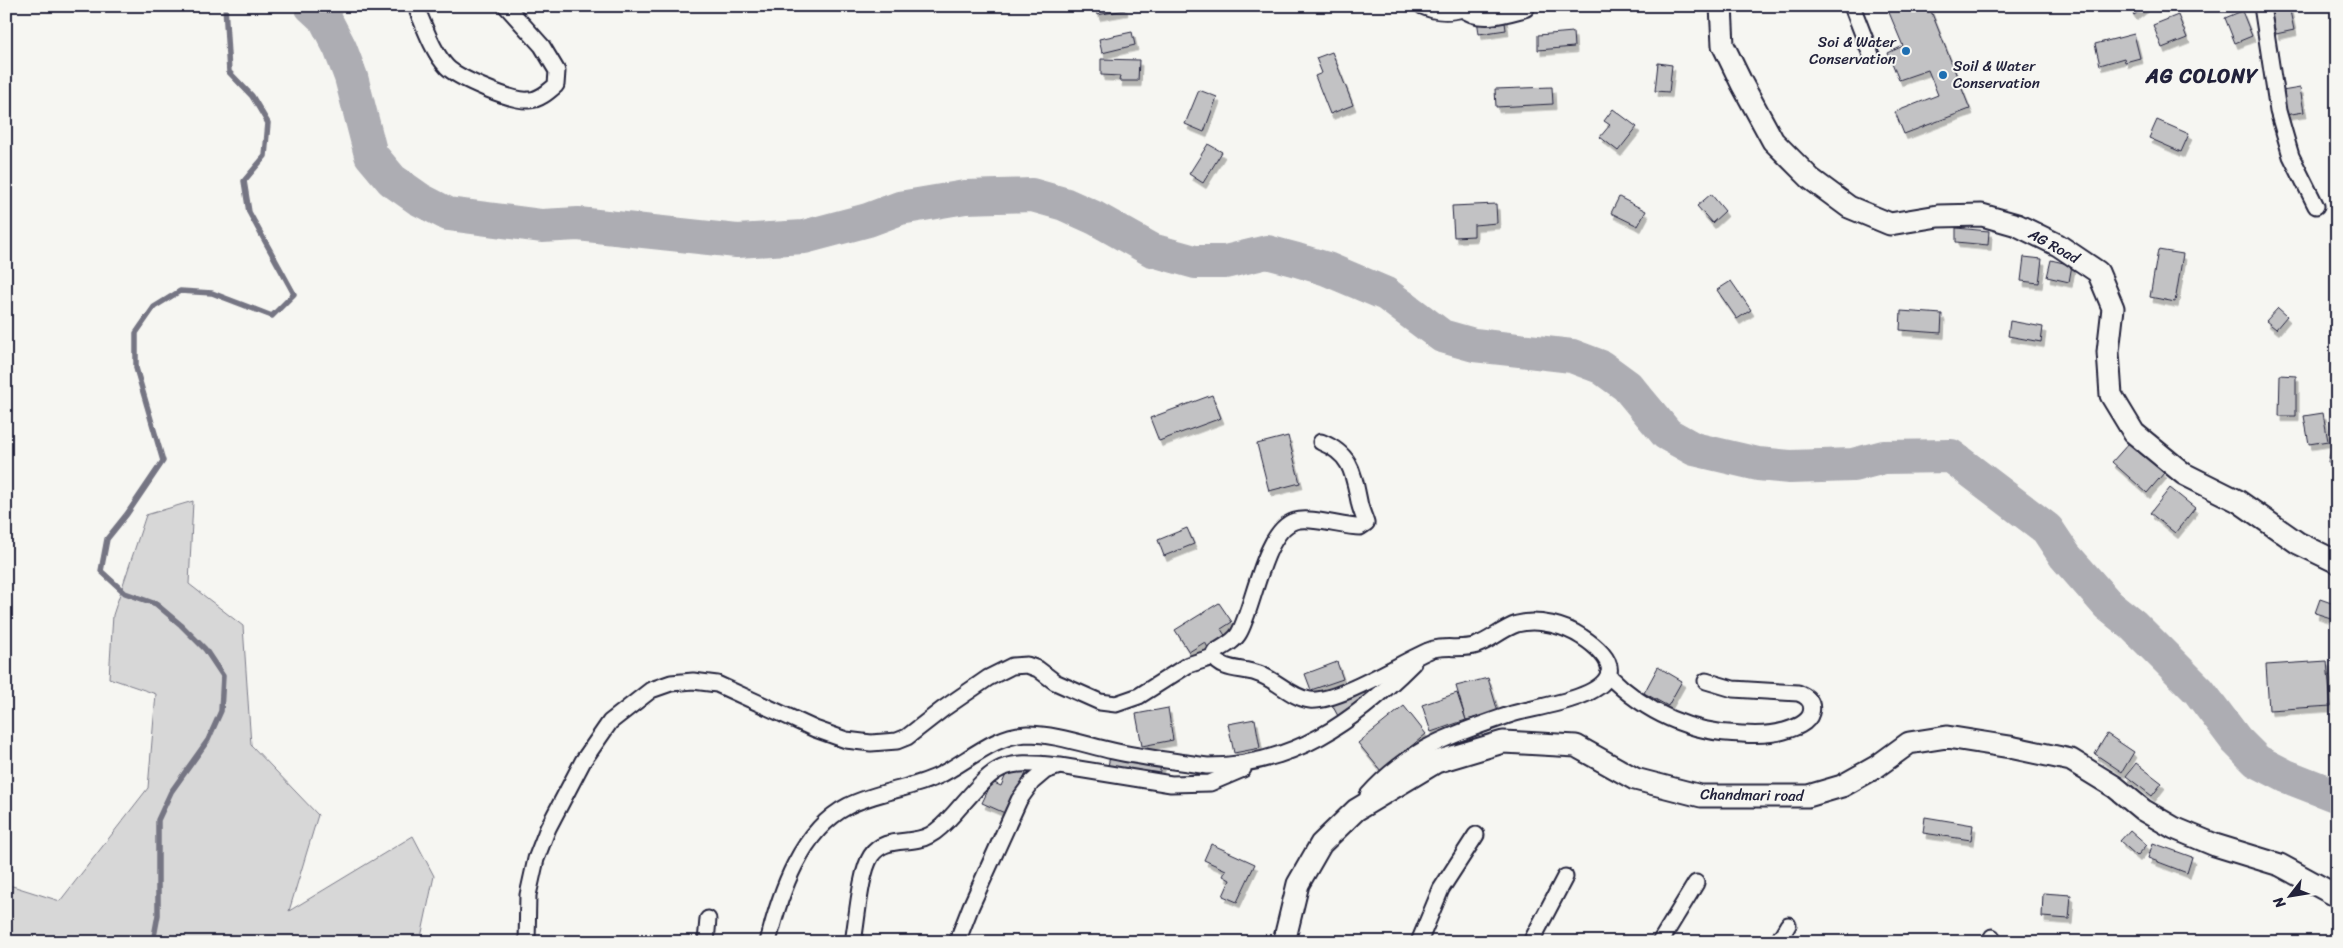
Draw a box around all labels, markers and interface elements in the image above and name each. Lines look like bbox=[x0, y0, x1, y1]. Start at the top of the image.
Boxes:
place label: Soi & Water Conservation bbox=[1809, 29, 1897, 72]
marker: Soi & Water Conservation bbox=[1900, 45, 1912, 57]
place label: Soil & Water Conservation bbox=[1953, 53, 2040, 96]
district label: AG COLONY bbox=[2145, 59, 2259, 94]
marker: Soil & Water Conservation bbox=[1937, 69, 1949, 81]
street label: AG Road bbox=[2023, 221, 2085, 271]
street label: Chandmari road bbox=[1700, 781, 1805, 809]
north arrow bbox=[2266, 870, 2316, 920]
text: N bbox=[2266, 892, 2293, 914]

